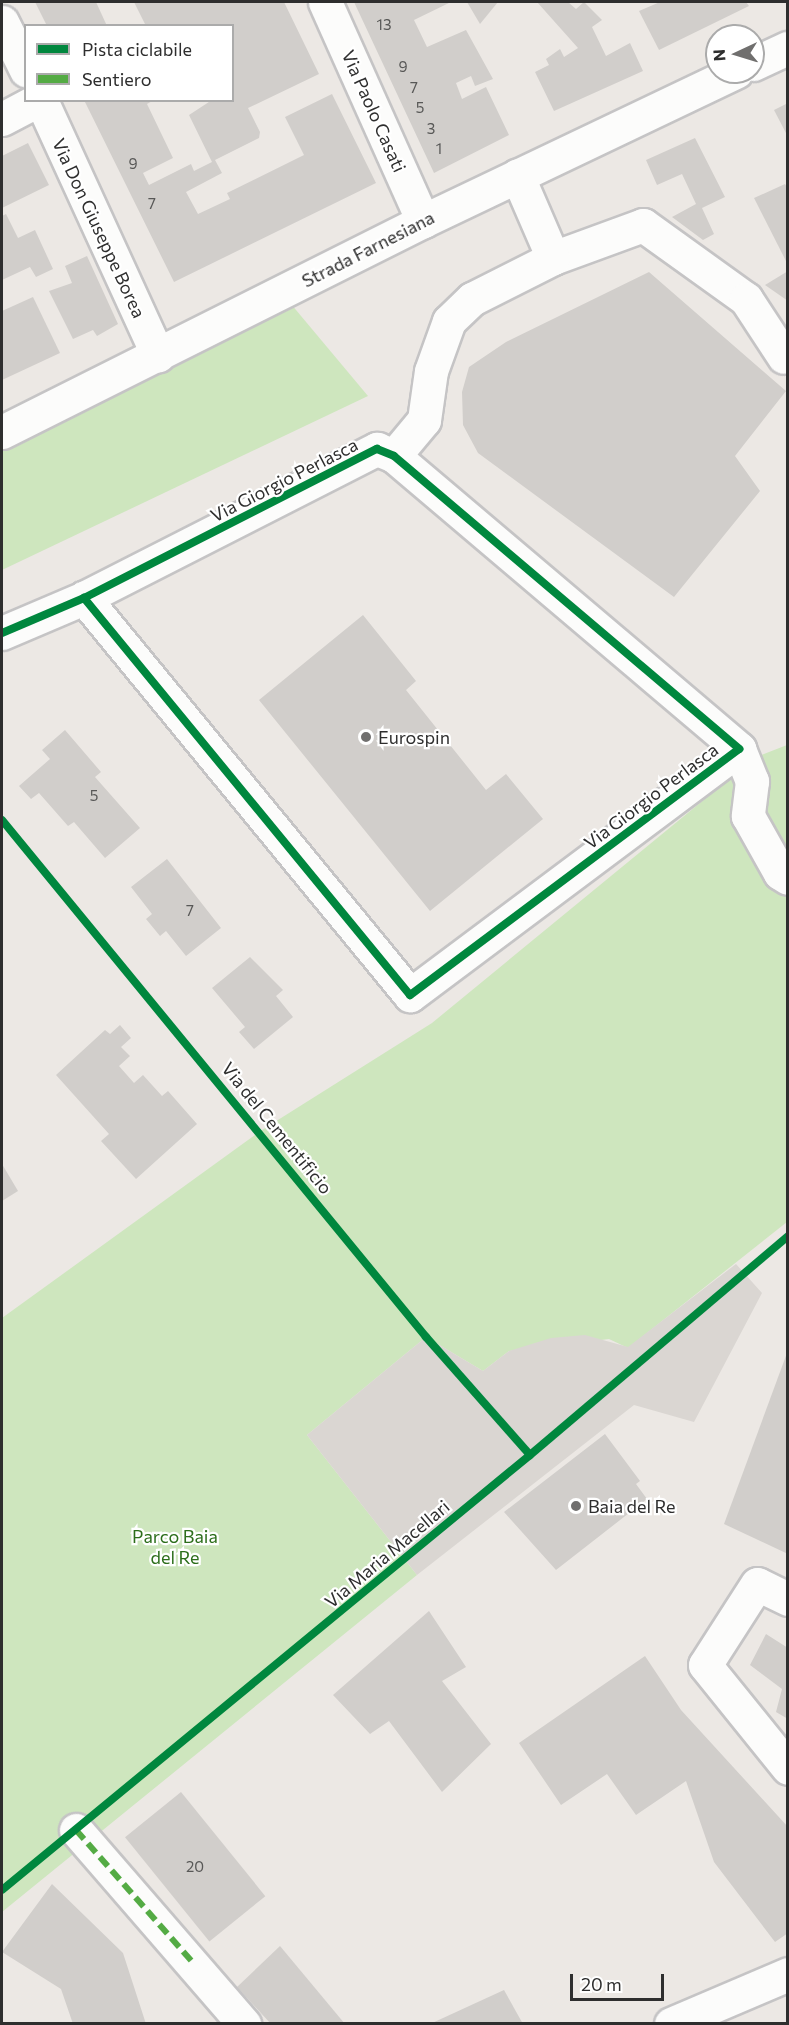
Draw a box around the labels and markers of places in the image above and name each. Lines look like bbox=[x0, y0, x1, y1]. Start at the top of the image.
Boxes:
place label: Eurospin bbox=[378, 726, 450, 748]
marker: Eurospin bbox=[359, 730, 373, 744]
place label: Baia del Re bbox=[588, 1495, 675, 1517]
marker: Baia del Re bbox=[569, 1499, 583, 1513]

